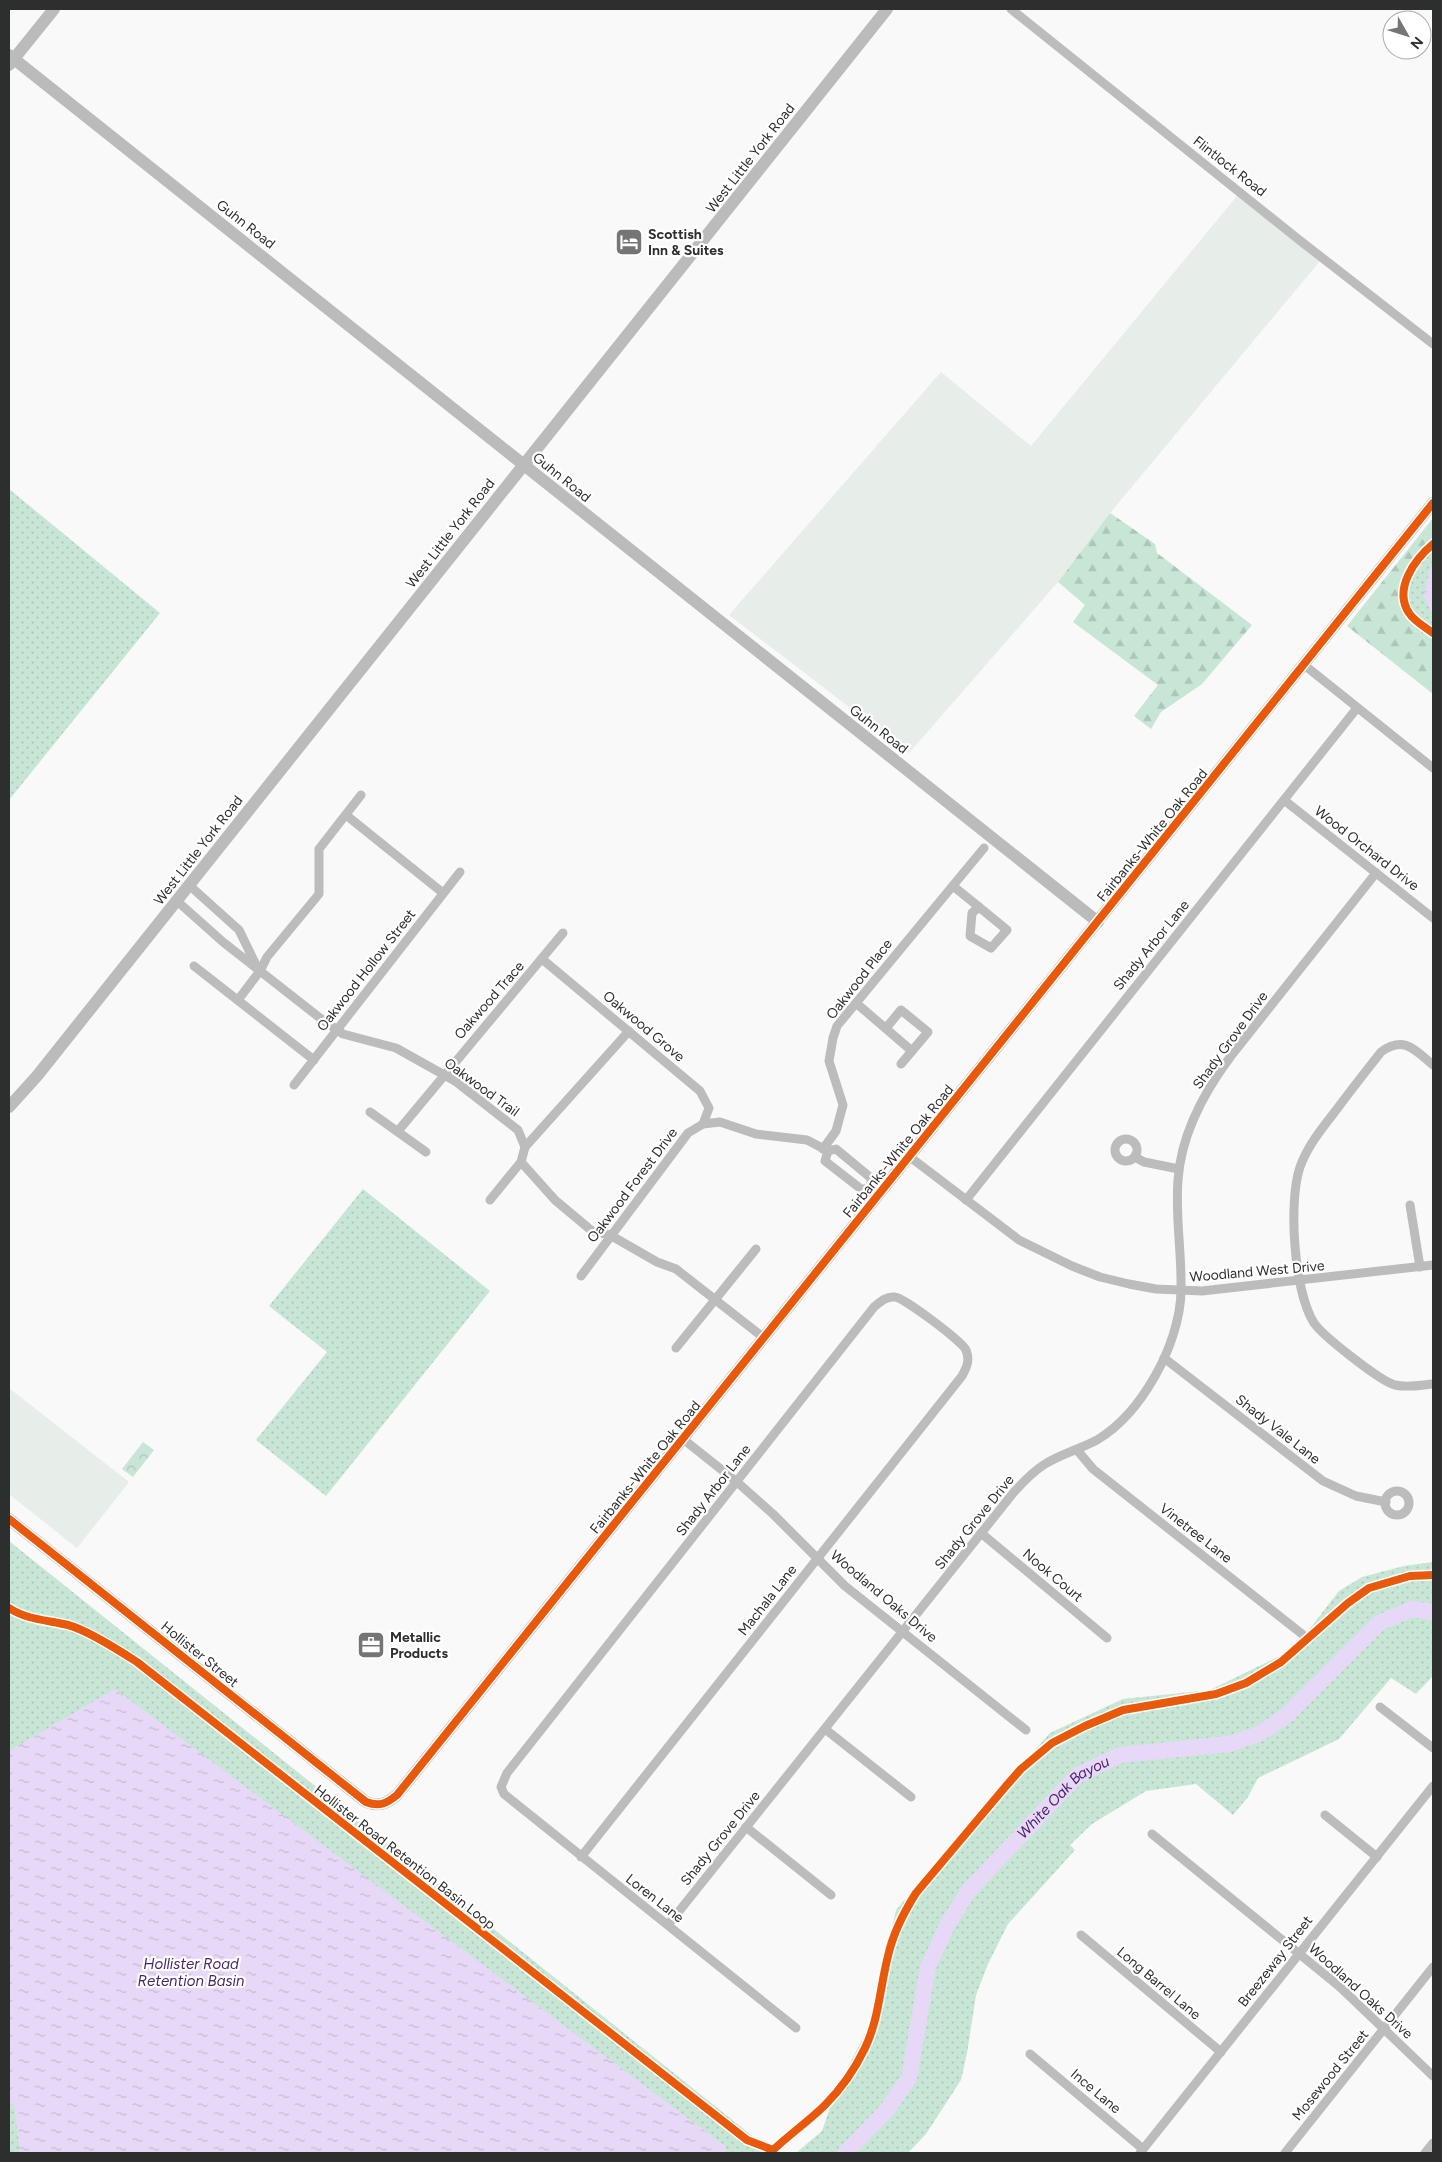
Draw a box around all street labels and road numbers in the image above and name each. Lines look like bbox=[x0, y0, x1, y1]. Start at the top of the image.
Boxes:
street label: West Little York Road bbox=[702, 100, 798, 216]
street label: Flintlock Road bbox=[1190, 133, 1270, 200]
street label: Guhn Road bbox=[213, 196, 278, 253]
street label: Guhn Road bbox=[529, 449, 594, 506]
street label: West Little York Road bbox=[402, 475, 498, 591]
street label: Guhn Road bbox=[846, 701, 911, 758]
street label: Fairbanks-White Oak Road bbox=[1093, 765, 1211, 905]
street label: West Little York Road bbox=[150, 792, 246, 908]
street label: Wood Orchard Drive bbox=[1311, 802, 1423, 895]
street label: Shady Arbor Lane bbox=[1110, 896, 1193, 994]
street label: Oakwood Hollow Street bbox=[314, 906, 419, 1035]
street label: Oakwood Place bbox=[823, 936, 896, 1023]
street label: Oakwood Trace bbox=[451, 958, 528, 1043]
street label: Oakwood Grove bbox=[599, 987, 688, 1066]
street label: Shady Grove Drive bbox=[1189, 988, 1272, 1092]
street label: Oakwood Trail bbox=[441, 1054, 523, 1120]
street label: Fairbanks-White Oak Road bbox=[839, 1081, 957, 1221]
street label: Oakwood Forest Drive bbox=[584, 1124, 681, 1246]
street label: Woodland West Drive bbox=[1189, 1257, 1325, 1286]
street label: Shady Vale Lane bbox=[1232, 1391, 1324, 1468]
street label: Fairbanks-White Oak Road bbox=[586, 1397, 704, 1537]
street label: Shady Arbor Lane bbox=[672, 1441, 755, 1539]
street label: Shady Grove Drive bbox=[931, 1471, 1018, 1573]
street label: Vinetree Lane bbox=[1156, 1500, 1236, 1567]
street label: Nook Court bbox=[1019, 1545, 1086, 1605]
street label: Woodland Oaks Drive bbox=[827, 1547, 941, 1646]
street label: Machala Lane bbox=[735, 1561, 800, 1639]
street label: Hollister Street bbox=[157, 1618, 242, 1691]
street label: Hollister Road Retention Basin Loop bbox=[311, 1781, 499, 1933]
street label: Shady Grove Drive bbox=[677, 1787, 764, 1889]
street label: Loren Lane bbox=[622, 1870, 687, 1927]
street label: Breezeway Street bbox=[1235, 1912, 1316, 2010]
street label: Woodland Oaks Drive bbox=[1305, 1940, 1416, 2043]
street label: Long Barrel Lane bbox=[1113, 1943, 1204, 2024]
street label: Mosewood Street bbox=[1289, 2026, 1372, 2124]
street label: Ince Lane bbox=[1067, 2066, 1124, 2117]

